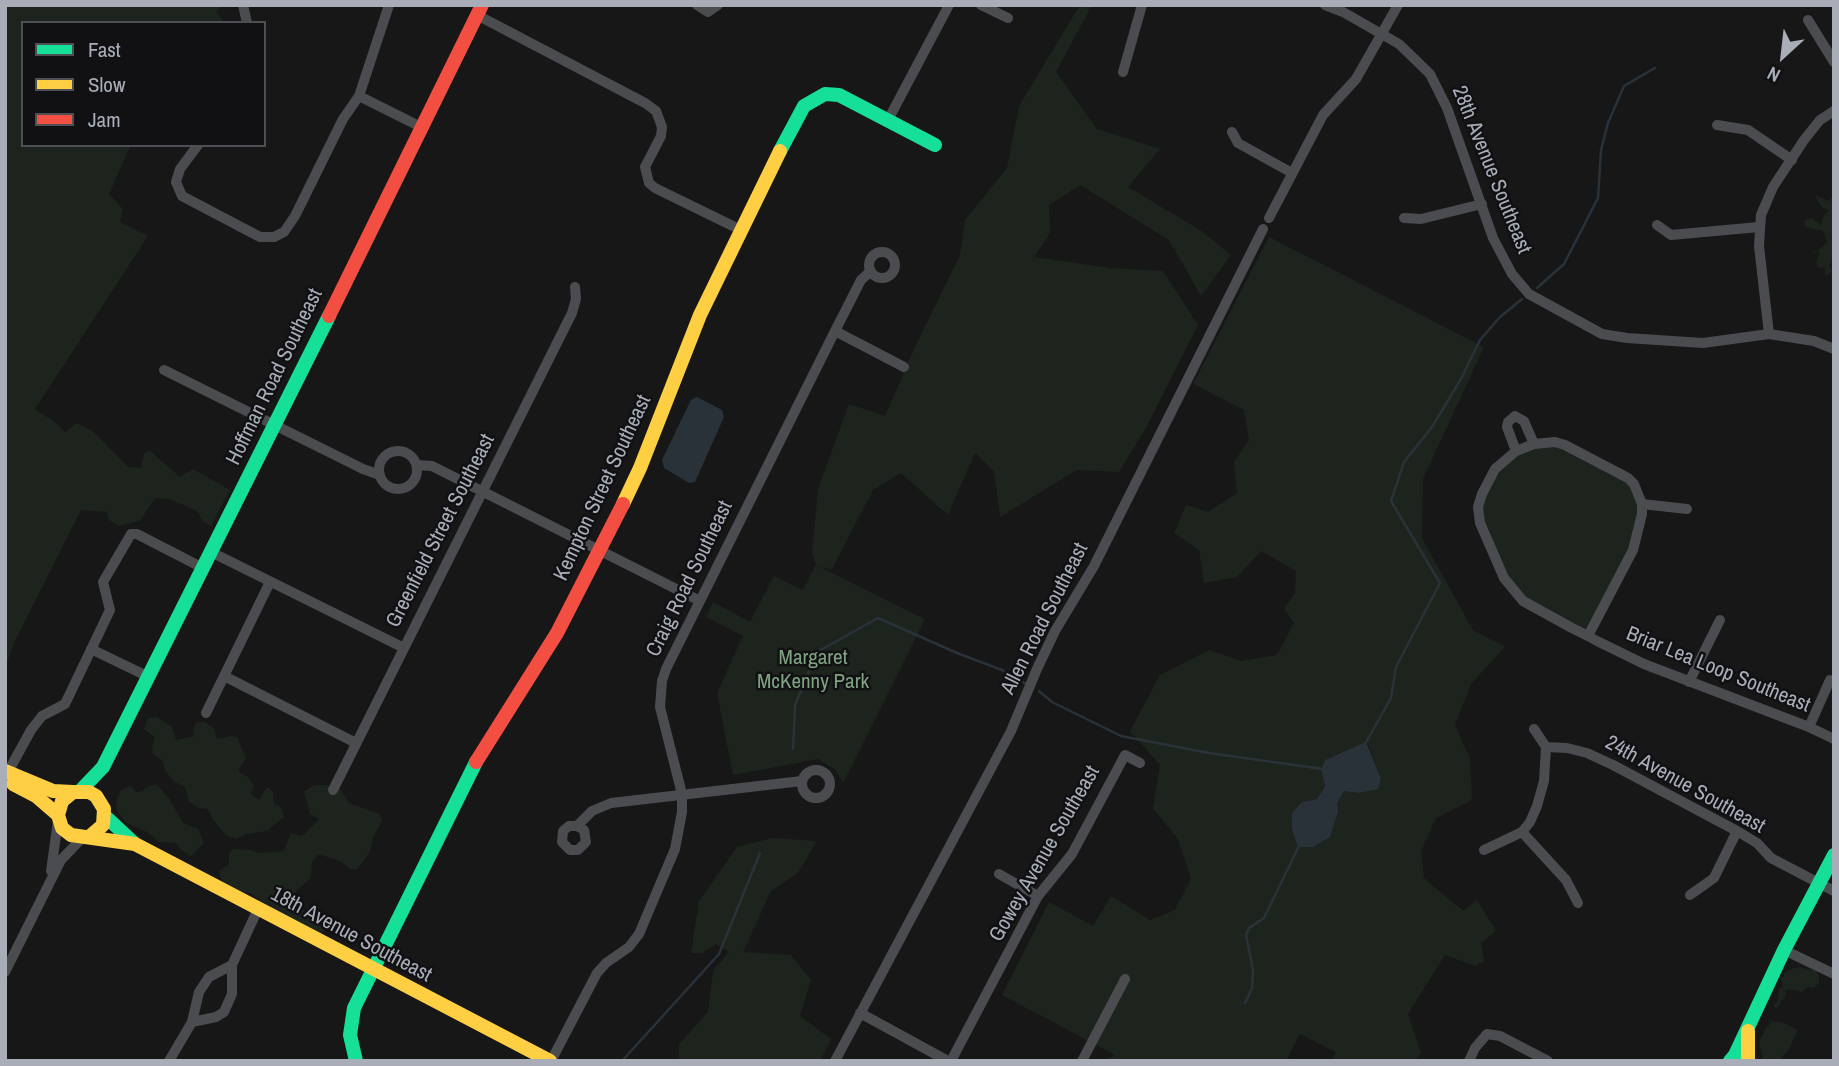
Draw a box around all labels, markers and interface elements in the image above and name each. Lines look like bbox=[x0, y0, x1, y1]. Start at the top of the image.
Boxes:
legend bbox=[21, 21, 266, 147]
north arrow bbox=[1748, 21, 1818, 91]
text: Fast bbox=[88, 35, 121, 64]
text: N bbox=[1763, 61, 1784, 89]
text: Slow bbox=[88, 70, 125, 99]
street label: 28th Avenue Southeast bbox=[1446, 82, 1536, 258]
text: Jam bbox=[88, 105, 121, 134]
street label: Hoffman Road Southeast bbox=[221, 285, 329, 469]
street label: Kempton Street Southeast bbox=[549, 391, 657, 585]
street label: Greenfield Street Southeast bbox=[381, 430, 501, 632]
street label: Craig Road Southeast bbox=[641, 497, 739, 661]
street label: Allen Road Southeast bbox=[996, 539, 1094, 699]
street label: Briar Lea Loop Southeast bbox=[1622, 622, 1814, 718]
park label: Margaret McKenny Park bbox=[757, 645, 869, 695]
street label: 24th Avenue Southeast bbox=[1601, 731, 1769, 839]
street label: Gowey Avenue Southeast bbox=[984, 762, 1106, 946]
street label: 18th Avenue Southeast bbox=[266, 882, 436, 988]

